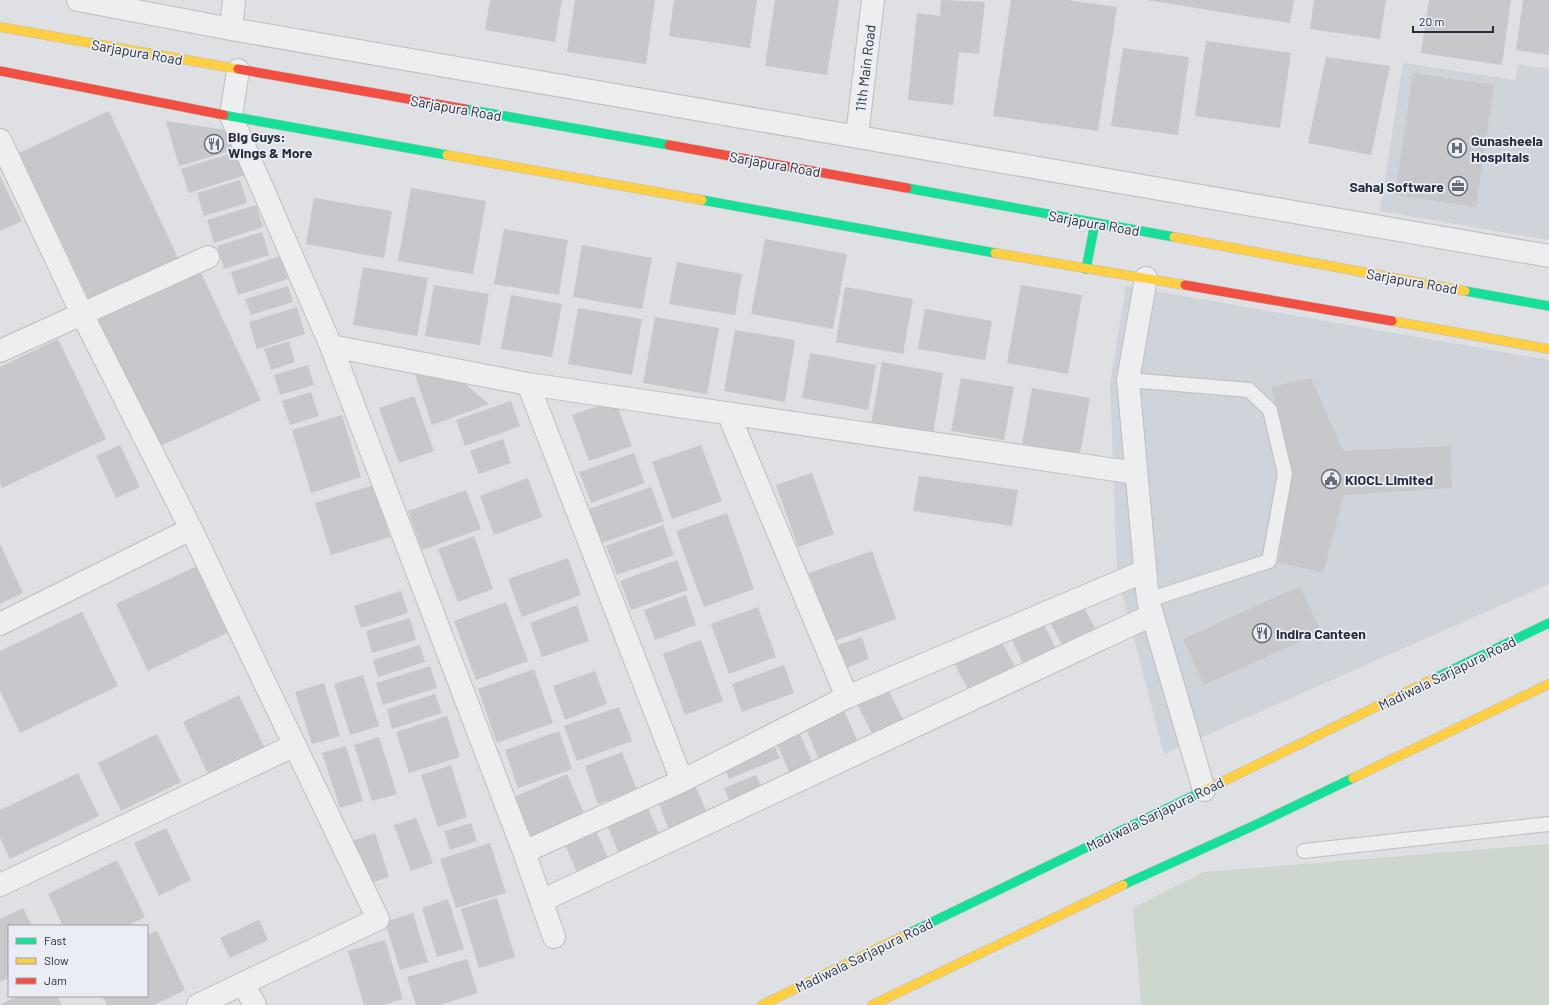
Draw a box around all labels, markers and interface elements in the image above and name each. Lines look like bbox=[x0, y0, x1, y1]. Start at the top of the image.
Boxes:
scale bar bbox=[1413, 8, 1493, 34]
text: 20 m bbox=[1419, 14, 1445, 28]
street label: 11th Main Road bbox=[851, 24, 879, 112]
street label: Sarjapura Road bbox=[90, 36, 184, 68]
street label: Sarjapura Road bbox=[409, 92, 503, 124]
place label: Big Guys: Wings & More bbox=[228, 128, 313, 161]
place label: Gunasheela Hospitals bbox=[1471, 132, 1543, 165]
restaurant icon: Big Guys: Wings & More bbox=[203, 133, 225, 155]
hospital icon: Gunasheela Hospitals bbox=[1446, 137, 1468, 159]
street label: Sarjapura Road bbox=[728, 148, 822, 180]
office icon: Sahaj Software bbox=[1447, 175, 1469, 197]
place label: Sahaj Software bbox=[1349, 178, 1444, 195]
street label: Sarjapura Road bbox=[1047, 207, 1141, 239]
street label: Sarjapura Road bbox=[1365, 265, 1459, 297]
public building icon: KIOCL Limited bbox=[1320, 468, 1342, 490]
place label: KIOCL Limited bbox=[1345, 471, 1433, 488]
restaurant icon: Indira Canteen bbox=[1251, 622, 1273, 644]
place label: Indira Canteen bbox=[1276, 625, 1366, 642]
street label: Madiwala Sarjapura Road bbox=[1375, 632, 1519, 714]
street label: Madiwala Sarjapura Road bbox=[1083, 773, 1227, 855]
street label: Madiwala Sarjapura Road bbox=[792, 914, 936, 996]
legend bbox=[8, 925, 148, 997]
text: Fast bbox=[44, 933, 67, 947]
text: Slow bbox=[44, 953, 69, 967]
text: Jam bbox=[44, 973, 67, 987]

